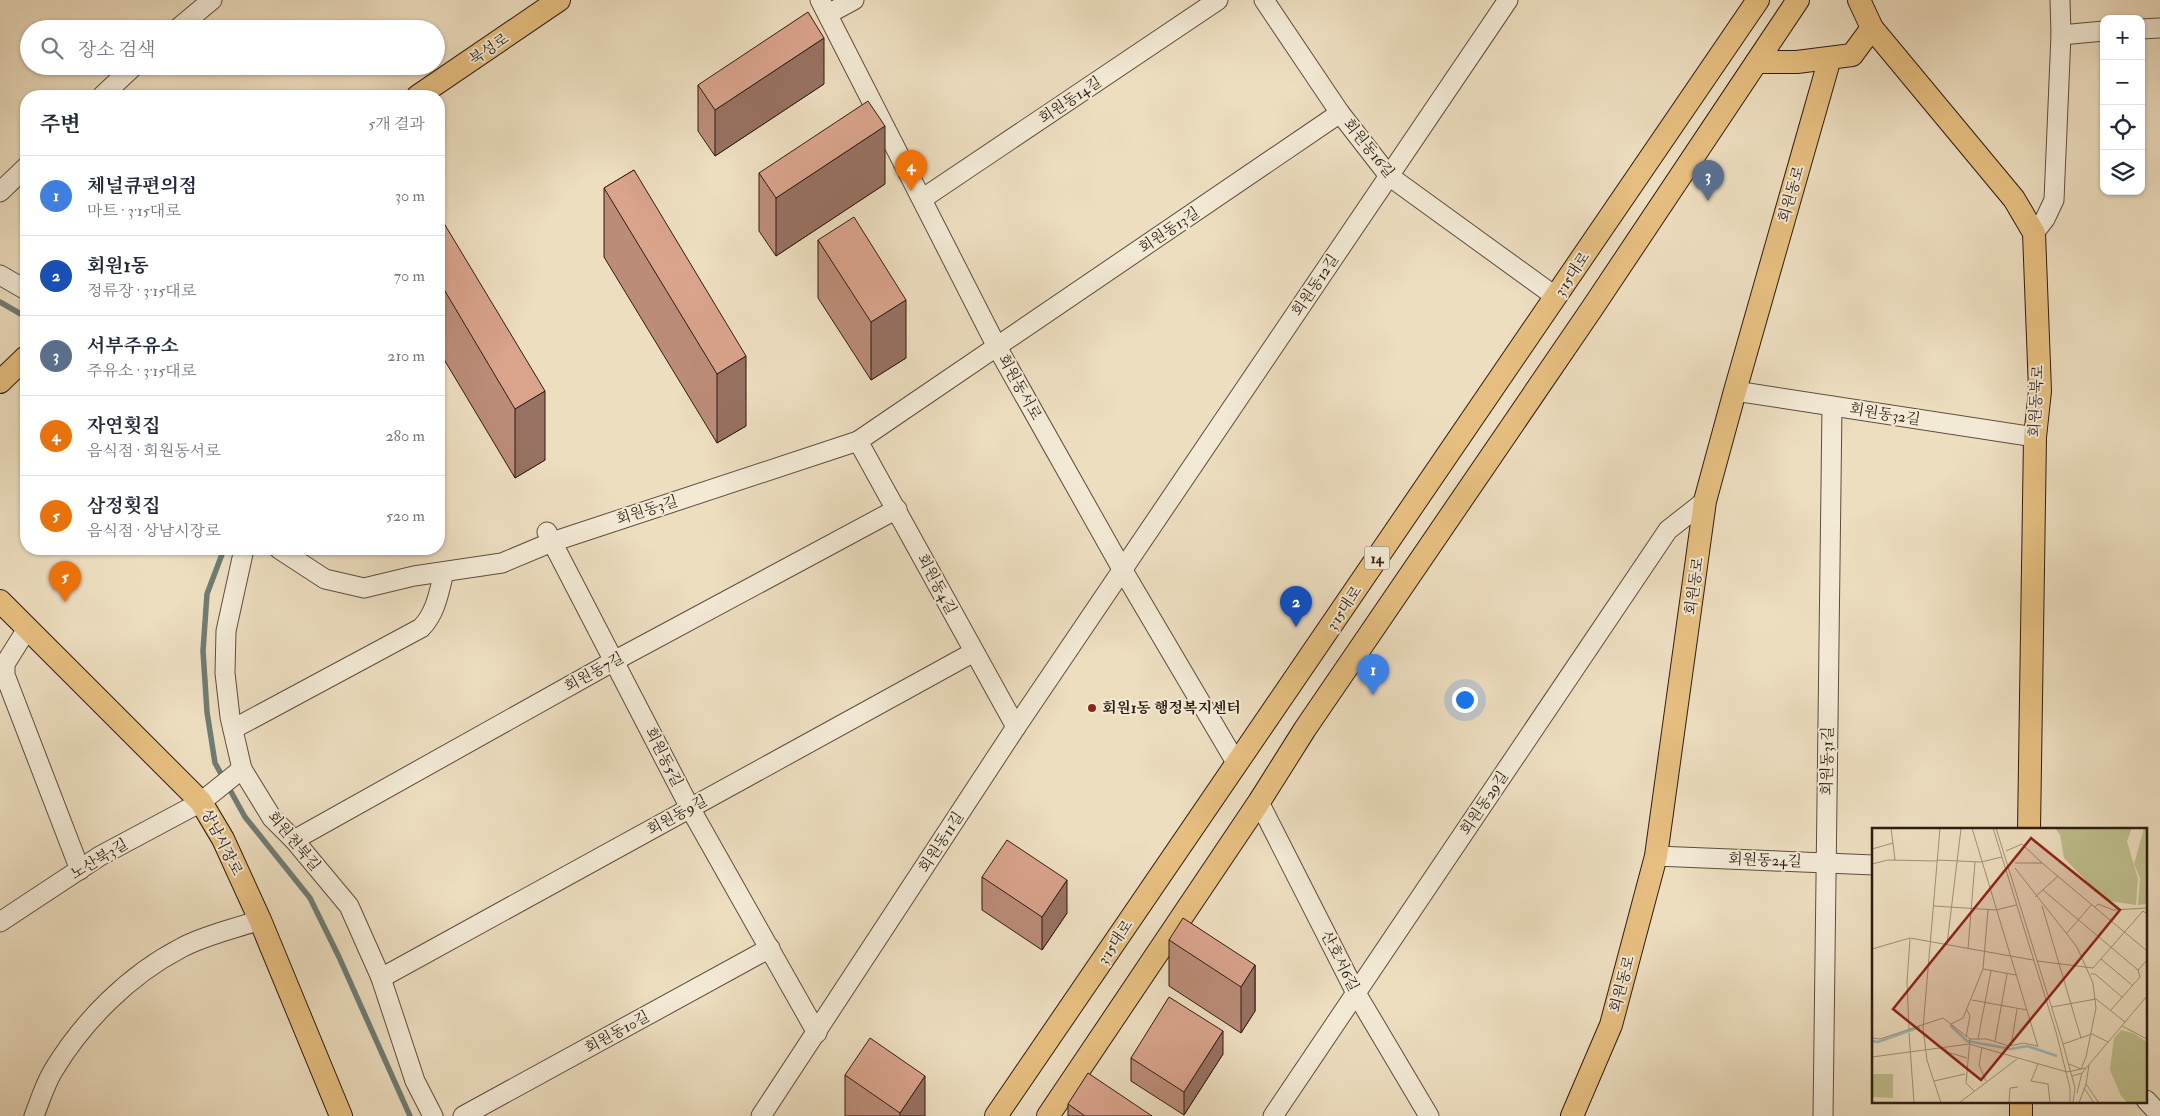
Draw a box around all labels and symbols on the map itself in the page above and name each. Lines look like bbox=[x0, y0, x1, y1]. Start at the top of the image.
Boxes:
street label: 북성로 bbox=[466, 29, 513, 69]
street label: 회원동14길 bbox=[1035, 73, 1105, 128]
street label: 회원동16길 bbox=[1339, 115, 1398, 182]
pin: 4 bbox=[895, 150, 927, 191]
pin: 3 bbox=[1692, 160, 1724, 201]
street label: 회원동로 bbox=[1774, 163, 1809, 225]
street label: 회원동13길 bbox=[1135, 203, 1203, 258]
street label: 3·15대로 bbox=[1551, 248, 1594, 300]
street label: 회원동12길 bbox=[1288, 251, 1343, 320]
street label: 회원동서로 bbox=[994, 351, 1046, 424]
street label: 회원동북로 bbox=[2025, 364, 2048, 438]
street label: 회원동32길 bbox=[1848, 400, 1922, 429]
street label: 회원동3길 bbox=[614, 492, 680, 529]
road number: 14 bbox=[1364, 546, 1390, 570]
street label: 회원동4길 bbox=[913, 551, 960, 618]
street label: 회원동로 bbox=[1681, 556, 1708, 616]
pin: 5 bbox=[49, 561, 81, 602]
street label: 3·15대로 bbox=[1323, 582, 1366, 634]
pin: 2 bbox=[1280, 586, 1312, 627]
street label: 회원동7길 bbox=[561, 648, 627, 696]
pin: 1 bbox=[1357, 654, 1389, 695]
your location bbox=[1452, 687, 1478, 713]
place label: 회원1동 행정복지센터 bbox=[1102, 699, 1241, 718]
marker: 회원1동 행정복지센터 bbox=[1086, 702, 1098, 714]
street label: 회원동5길 bbox=[640, 724, 687, 790]
street label: 회원동31길 bbox=[1817, 726, 1838, 796]
street label: 회원동29길 bbox=[1456, 768, 1513, 839]
street label: 회원동9길 bbox=[644, 791, 711, 840]
street label: 상남시장로 bbox=[197, 806, 247, 879]
street label: 회원천북길 bbox=[263, 807, 324, 875]
street label: 회원동11길 bbox=[915, 808, 968, 876]
inset map bbox=[1872, 828, 2148, 1104]
street label: 노산북3길 bbox=[67, 835, 131, 884]
street label: 회원동24길 bbox=[1728, 850, 1802, 871]
street label: 3·15대로 bbox=[1094, 916, 1137, 968]
street label: 산호서6길 bbox=[1316, 928, 1363, 995]
street label: 회원동로 bbox=[1606, 953, 1639, 1015]
street label: 회원동10길 bbox=[582, 1007, 653, 1058]

